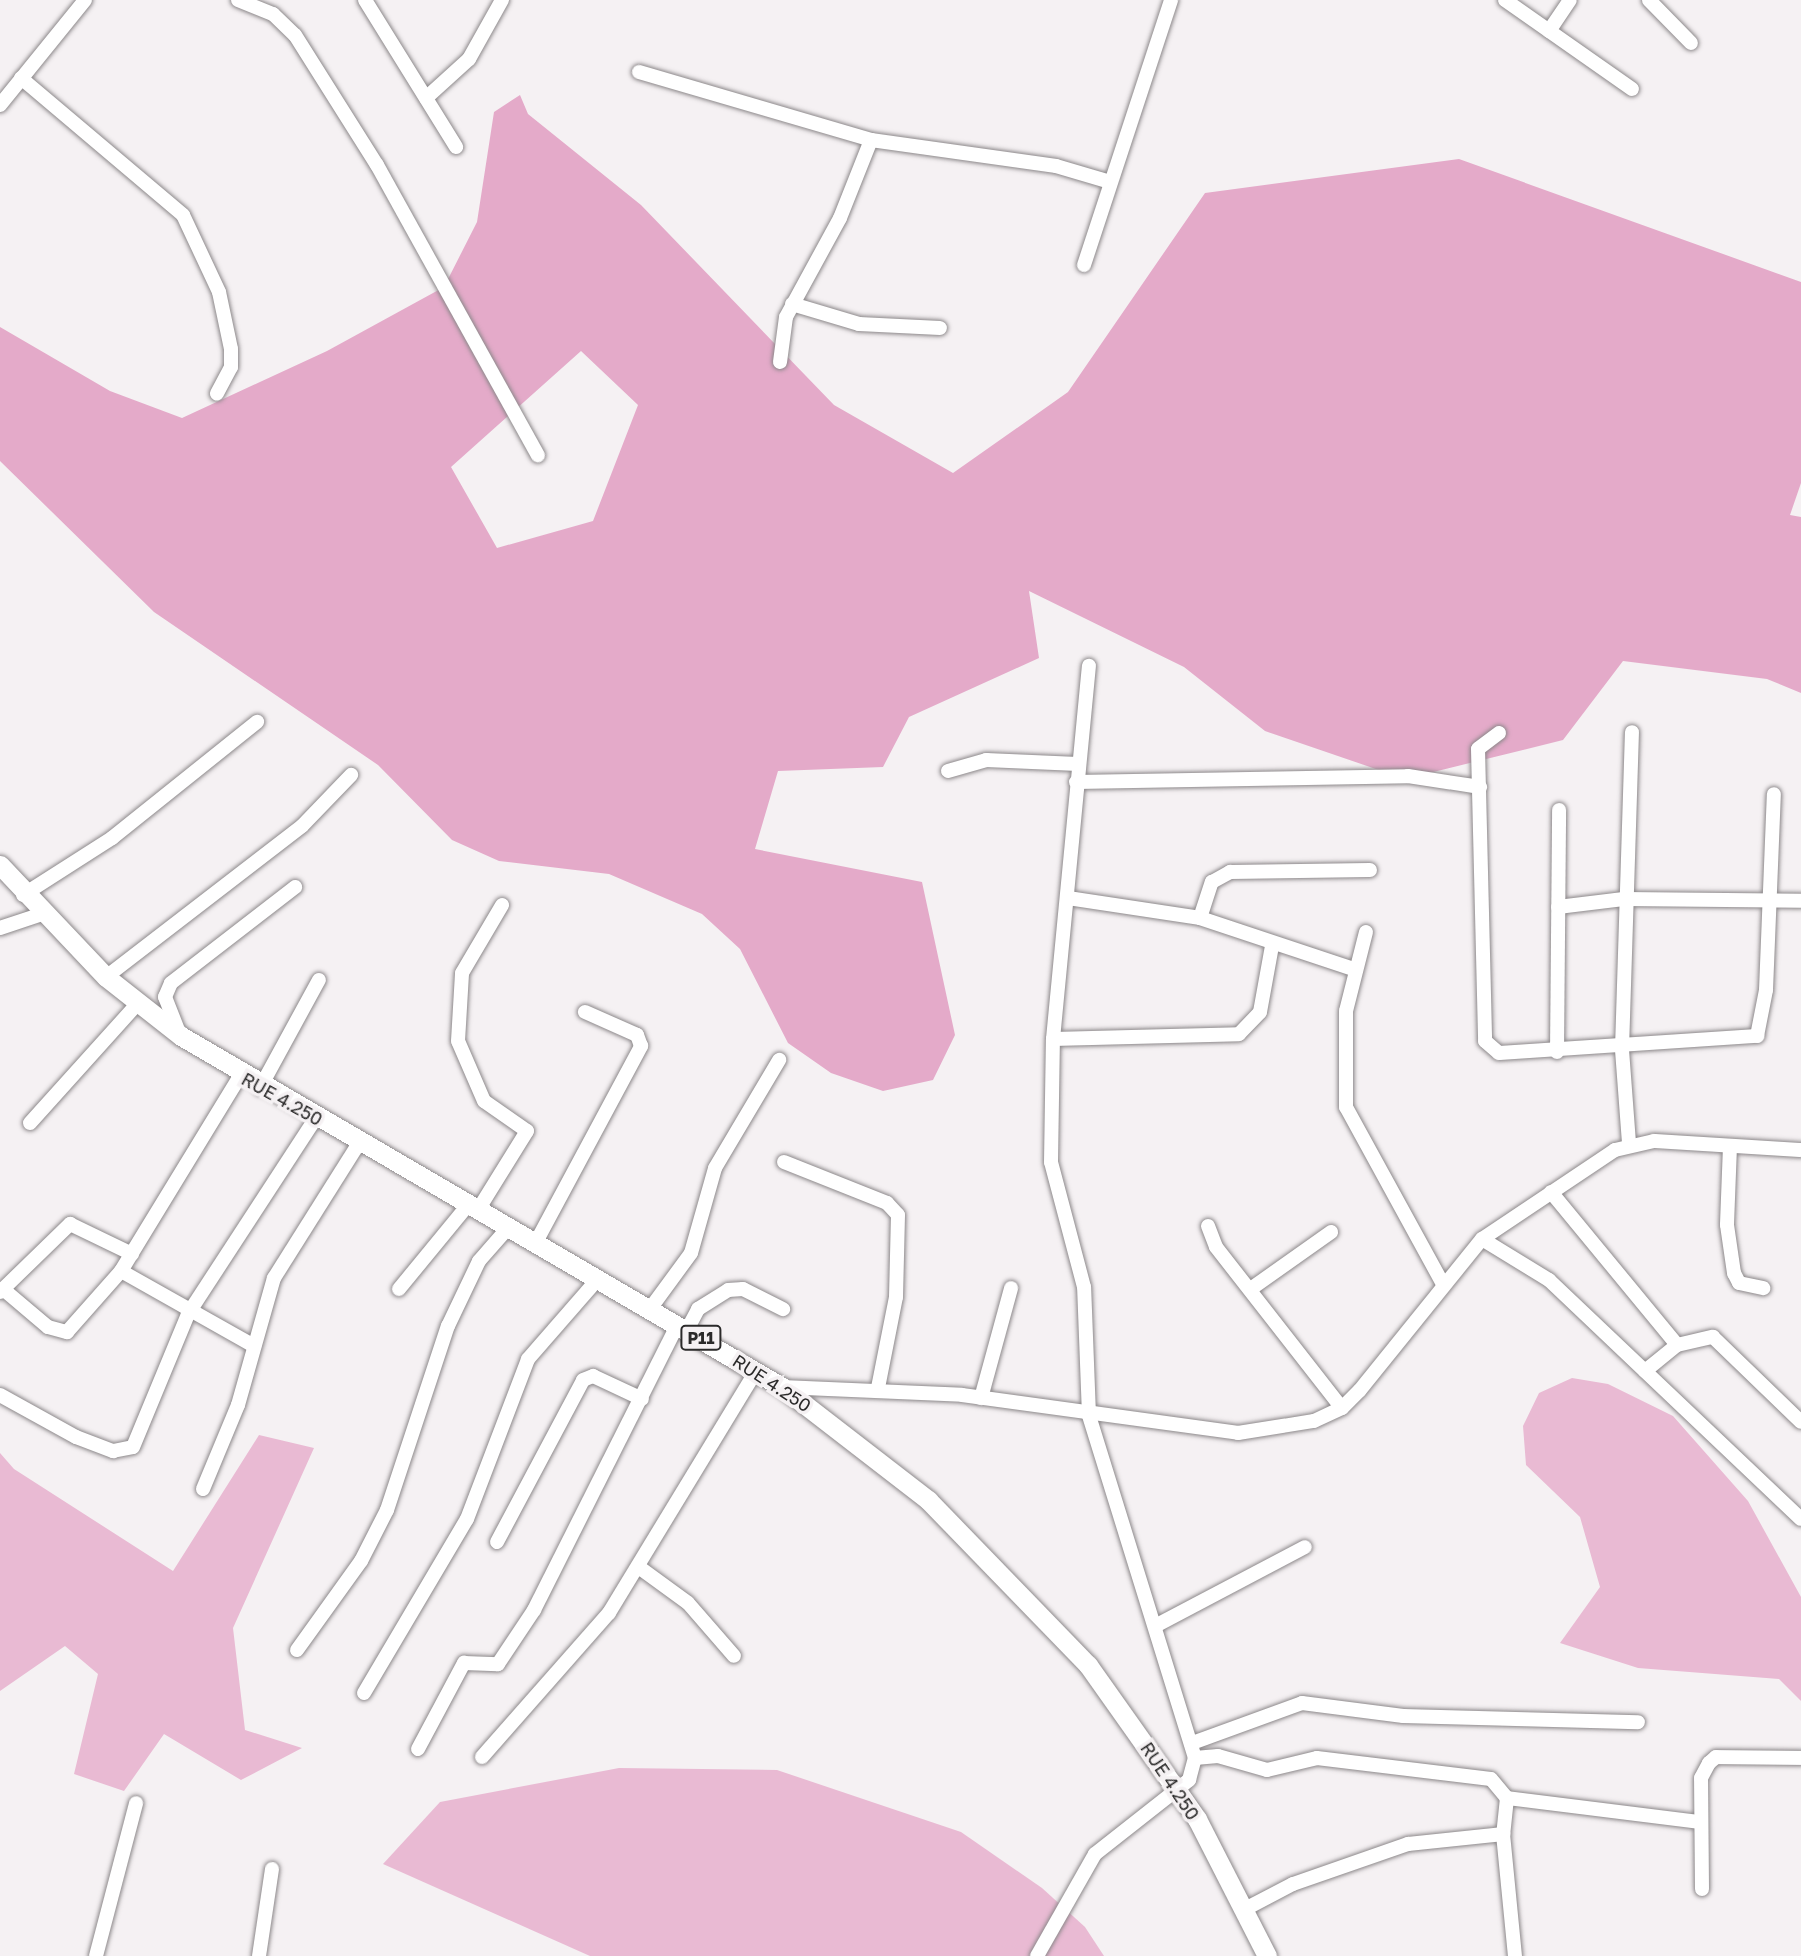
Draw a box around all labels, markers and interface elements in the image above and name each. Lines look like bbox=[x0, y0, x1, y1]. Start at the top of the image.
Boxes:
street label: RUE 4.250 bbox=[238, 1068, 326, 1130]
road number: P11 bbox=[680, 1326, 722, 1350]
street label: RUE 4.250 bbox=[729, 1350, 815, 1416]
street label: RUE 4.250 bbox=[1136, 1738, 1204, 1824]

